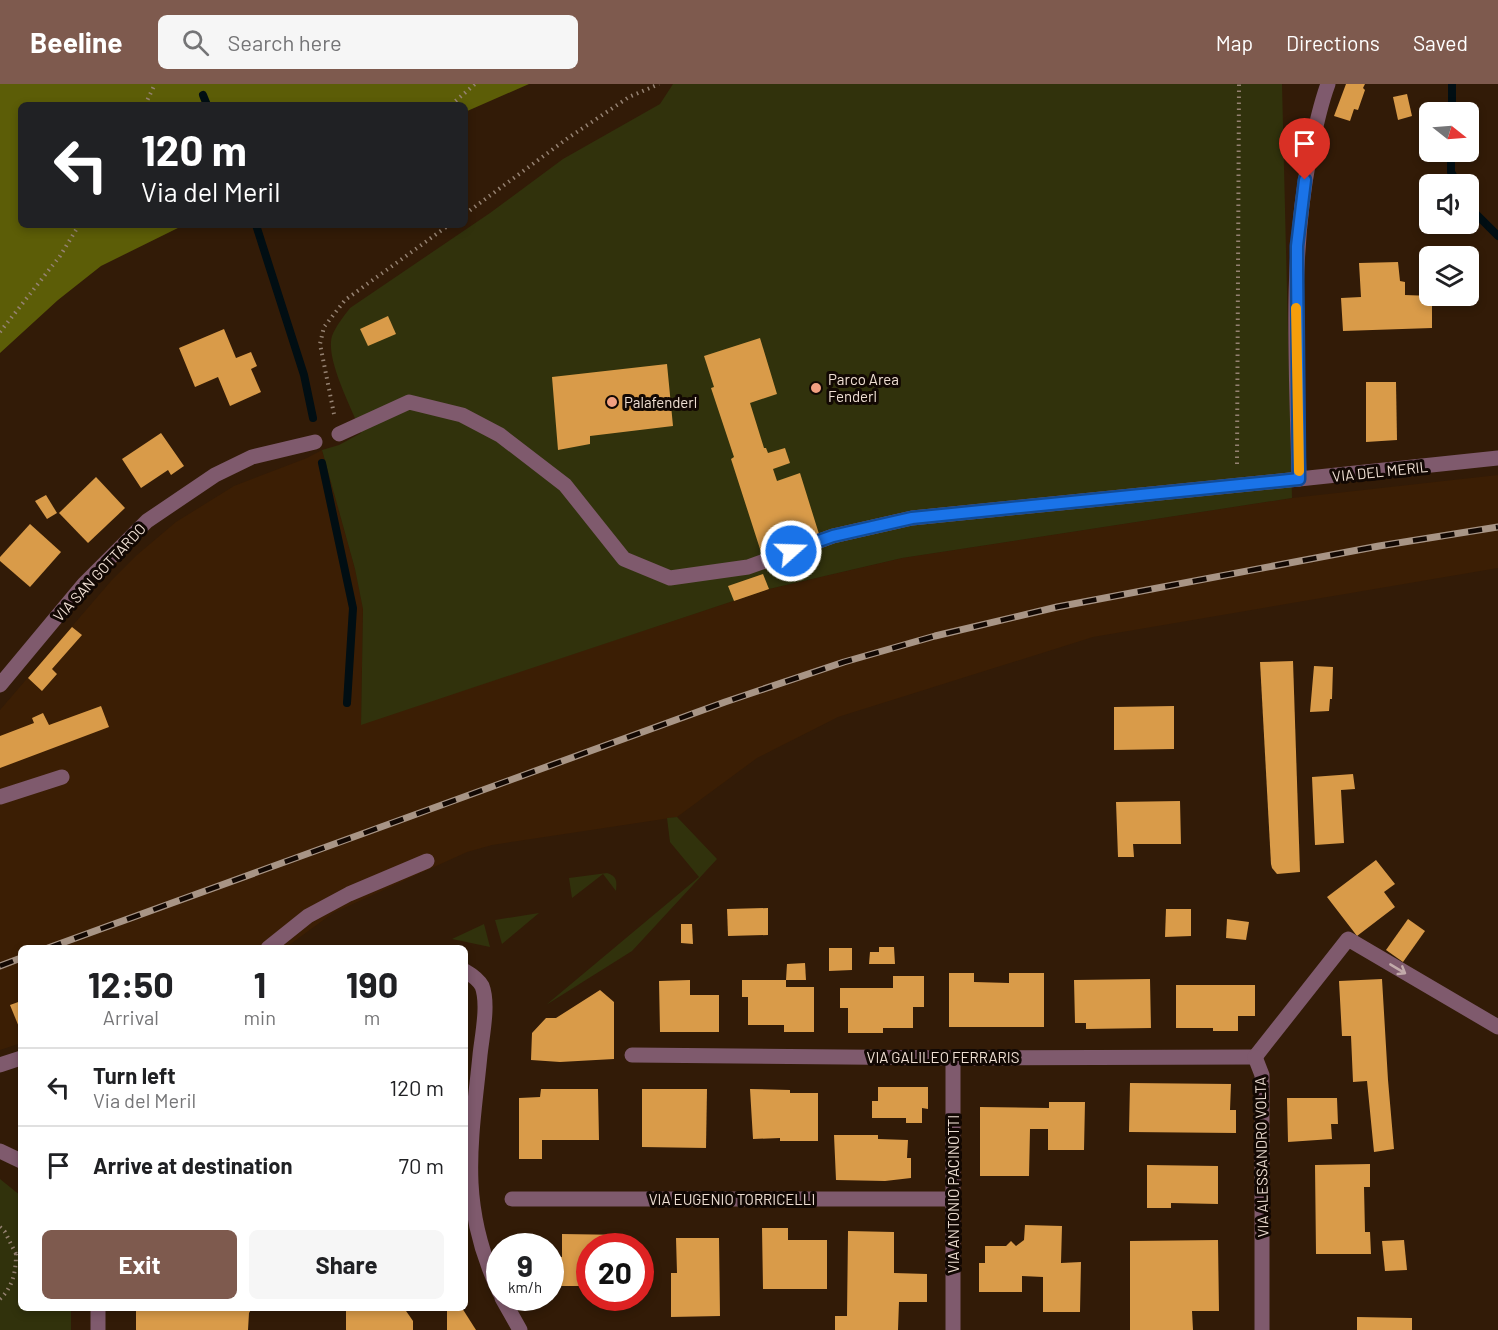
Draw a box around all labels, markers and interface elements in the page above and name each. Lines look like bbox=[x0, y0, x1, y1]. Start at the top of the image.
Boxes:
search box bbox=[158, 15, 578, 69]
text: Beeline bbox=[30, 25, 122, 59]
icon: search bbox=[179, 26, 212, 59]
text: Search here bbox=[227, 29, 342, 55]
text: Map bbox=[1216, 30, 1253, 55]
text: Directions bbox=[1286, 30, 1380, 55]
text: Saved bbox=[1413, 30, 1468, 55]
north arrow bbox=[1419, 102, 1479, 162]
map controls bbox=[1419, 102, 1479, 306]
pin bbox=[1279, 118, 1330, 180]
text: 120 m bbox=[141, 124, 247, 174]
icon: left bbox=[42, 126, 120, 204]
icon: arrive bbox=[1288, 127, 1321, 160]
button: sound bbox=[1419, 174, 1479, 234]
text: Via del Meril bbox=[141, 175, 280, 207]
button: layers bbox=[1419, 246, 1479, 306]
place label: Parco Area Fenderl bbox=[828, 370, 899, 405]
marker: Parco Area Fenderl bbox=[809, 381, 823, 395]
place label: Palafenderl bbox=[624, 393, 697, 411]
marker: Palafenderl bbox=[605, 395, 619, 409]
street label: VIA DEL MERIL bbox=[1331, 457, 1429, 485]
street label: VIA SAN GOTTARDO bbox=[49, 519, 149, 625]
position arrow bbox=[759, 519, 823, 583]
text: 12:50 bbox=[88, 962, 174, 1005]
text: 1 bbox=[253, 962, 266, 1005]
text: 190 bbox=[346, 962, 398, 1005]
one-way arrow bbox=[1389, 963, 1406, 975]
text: Arrival bbox=[103, 1005, 159, 1029]
text: min bbox=[244, 1005, 276, 1029]
text: m bbox=[364, 1005, 380, 1029]
street label: VIA GALILEO FERRARIS bbox=[867, 1048, 1019, 1066]
text: Turn left bbox=[93, 1062, 176, 1088]
icon: left bbox=[42, 1071, 75, 1104]
text: 120 m bbox=[389, 1074, 444, 1100]
street label: VIA ALESSANDRO VOLTA bbox=[1251, 1077, 1271, 1237]
text: Via del Meril bbox=[93, 1088, 196, 1112]
street label: VIA ANTONIO PACINOTTI bbox=[944, 1115, 962, 1273]
icon: arrive bbox=[42, 1149, 75, 1182]
text: Arrive at destination bbox=[93, 1152, 292, 1178]
text: 70 m bbox=[399, 1152, 444, 1178]
street label: VIA EUGENIO TORRICELLI bbox=[649, 1190, 815, 1208]
button: Exit bbox=[42, 1230, 237, 1299]
button: Share bbox=[249, 1230, 444, 1299]
speed limit sign: 20 bbox=[576, 1233, 654, 1311]
text: 9 bbox=[517, 1247, 533, 1283]
text: km/h bbox=[508, 1278, 542, 1296]

